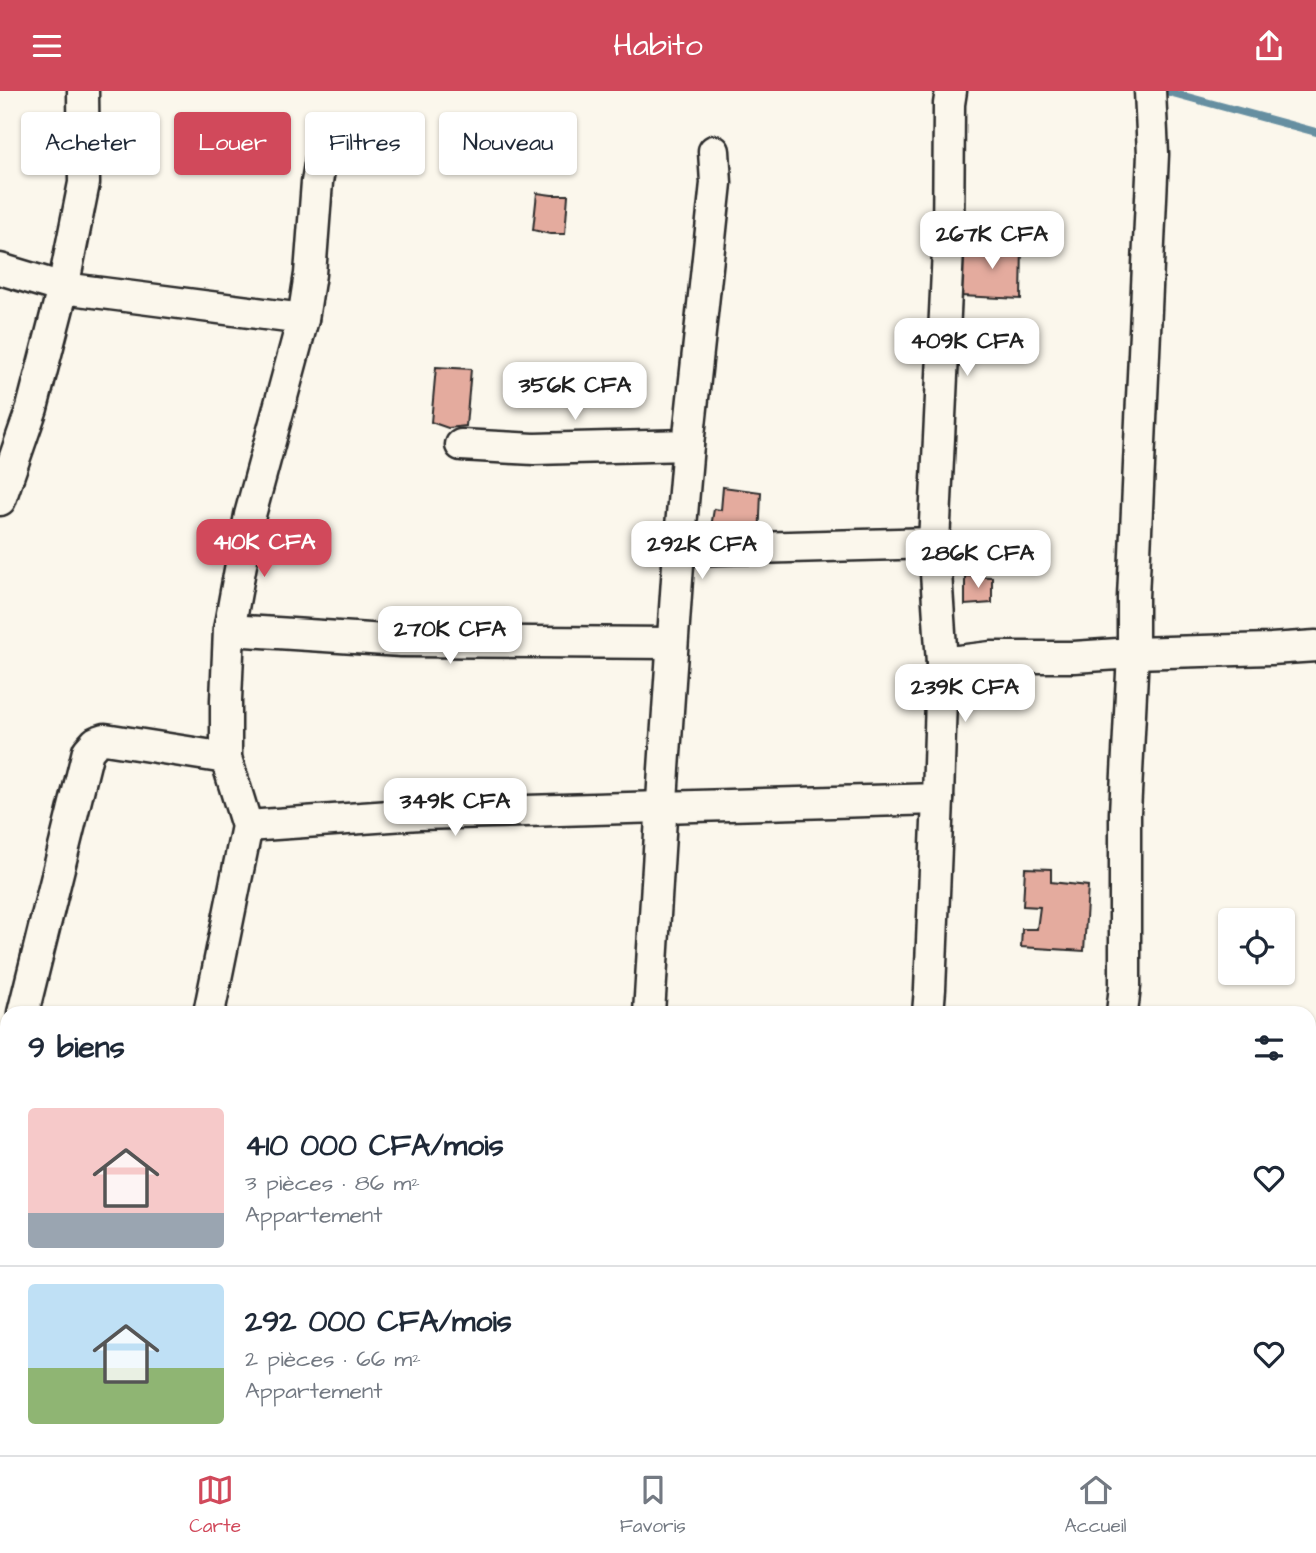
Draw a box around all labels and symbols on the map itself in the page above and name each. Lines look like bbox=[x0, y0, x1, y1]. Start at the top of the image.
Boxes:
pin: 267K CFA bbox=[920, 211, 1064, 271]
pin: 409K CFA bbox=[895, 319, 1039, 378]
pin: 356K CFA bbox=[503, 363, 647, 422]
pin: 410K CFA bbox=[192, 519, 336, 579]
pin: 292K CFA bbox=[630, 521, 774, 581]
pin: 286K CFA bbox=[906, 531, 1050, 590]
pin: 270K CFA bbox=[378, 607, 522, 666]
pin: 239K CFA bbox=[893, 665, 1037, 724]
pin: 349K CFA bbox=[383, 779, 527, 838]

